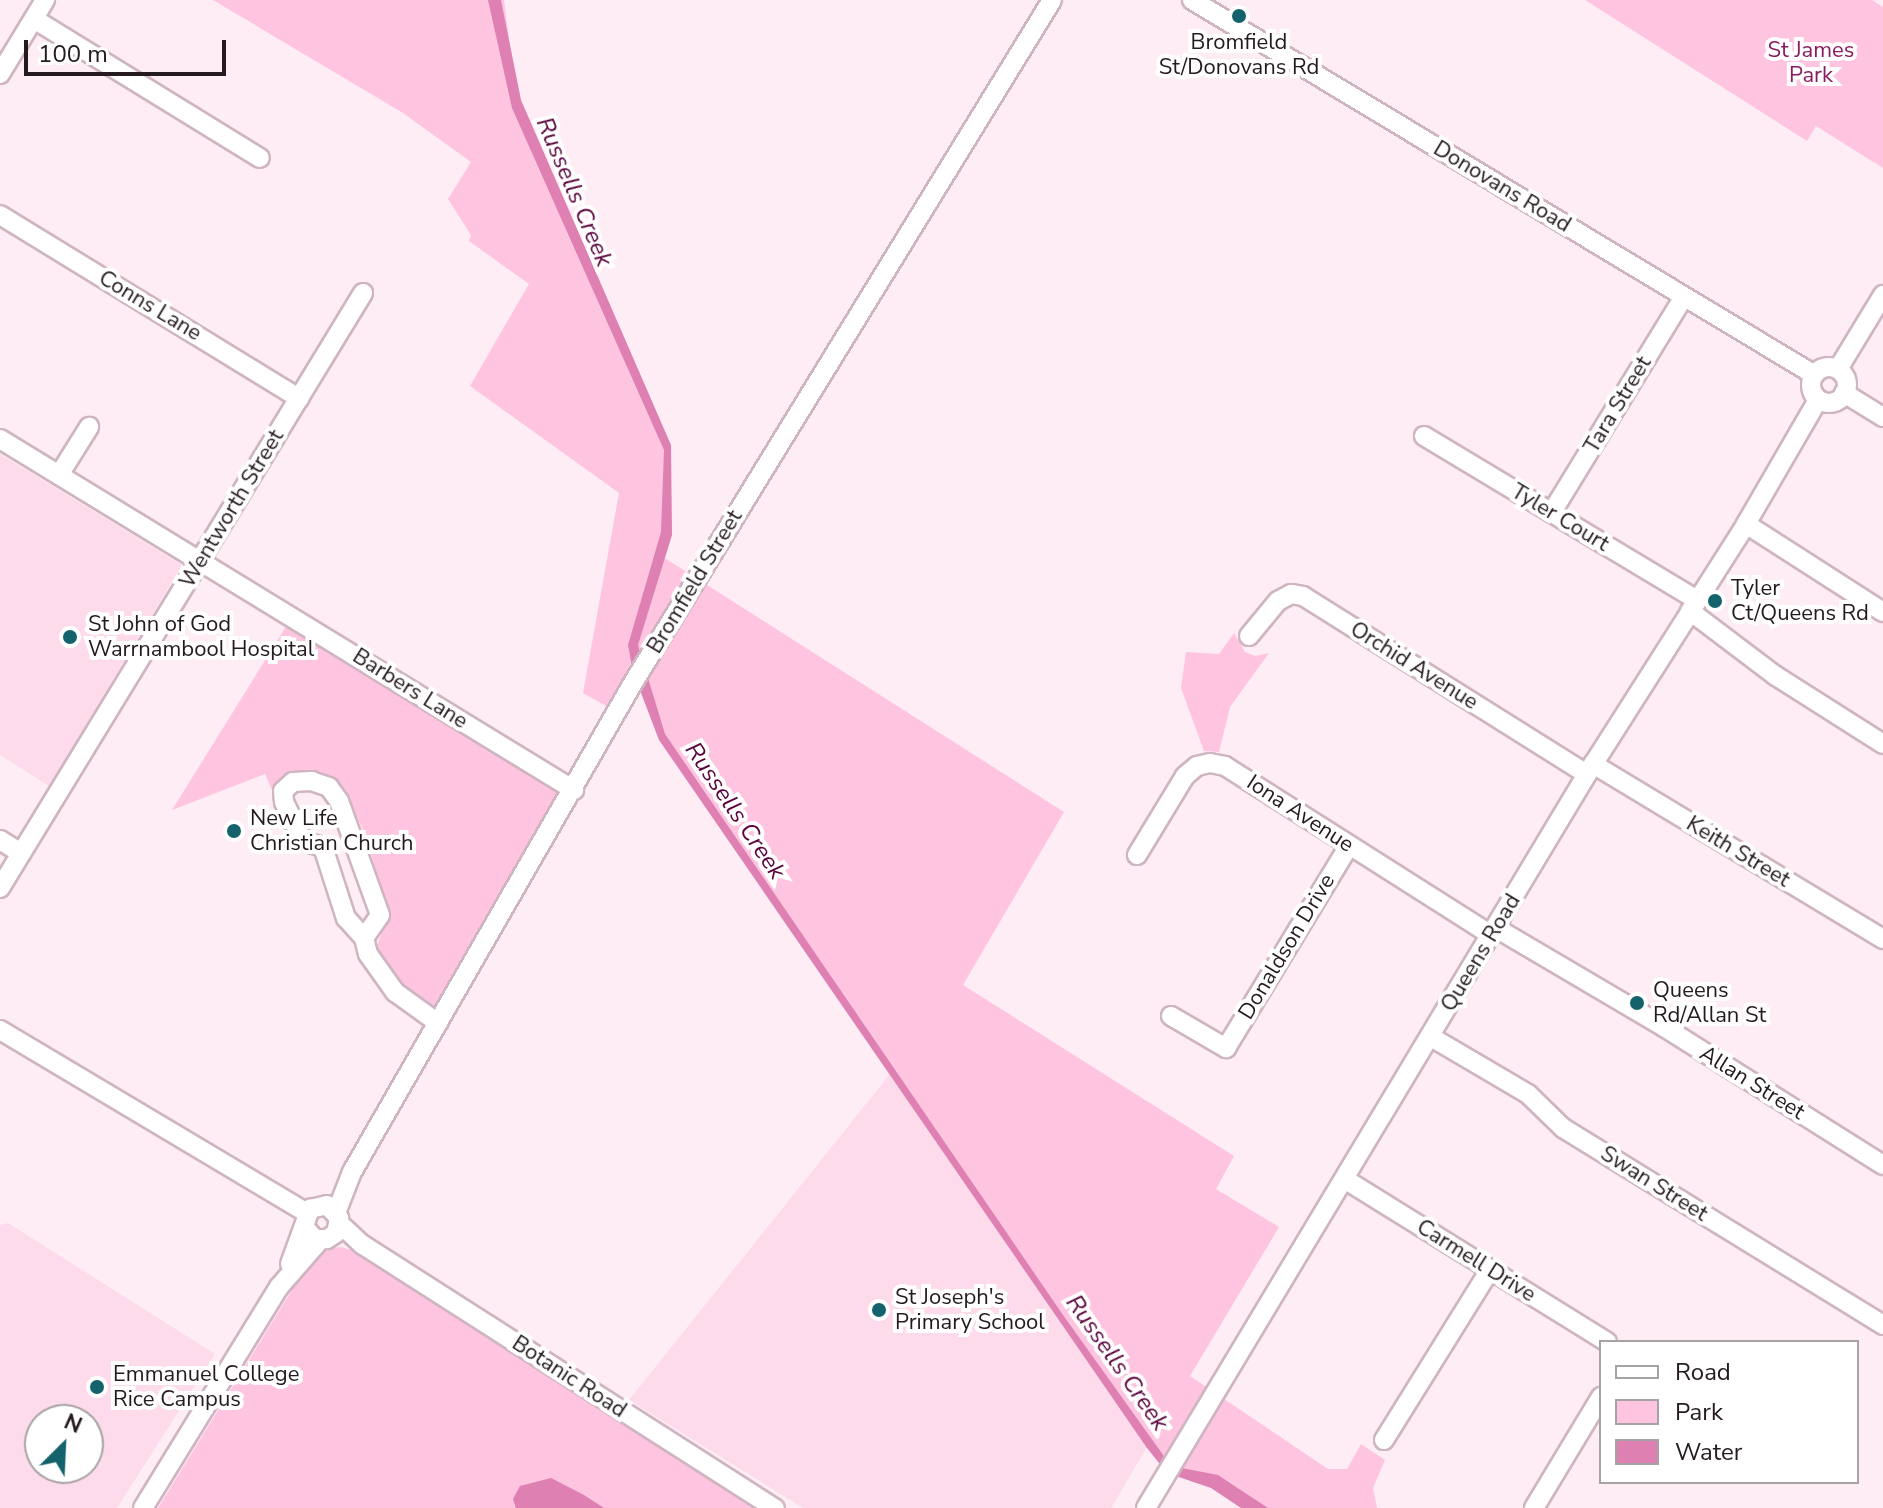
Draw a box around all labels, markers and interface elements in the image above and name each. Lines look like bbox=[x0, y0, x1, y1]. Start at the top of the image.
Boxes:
marker: Bromfield St/Donovans Rd bbox=[1230, 7, 1248, 25]
scale bar bbox=[28, 24, 230, 74]
place label: Bromfield St/Donovans Rd bbox=[1159, 29, 1319, 80]
park label: St James Park bbox=[1768, 37, 1854, 88]
text: 100 m bbox=[38, 38, 108, 70]
water label: Russells Creek bbox=[530, 113, 618, 271]
street label: Donovans Road bbox=[1428, 136, 1576, 238]
street label: Conns Lane bbox=[94, 265, 206, 347]
street label: Tara Street bbox=[1579, 352, 1657, 458]
street label: Wentworth Street bbox=[174, 425, 290, 593]
street label: Tyler Court bbox=[1506, 478, 1614, 558]
street label: Bromfield Street bbox=[642, 506, 748, 658]
place label: Tyler Ct/Queens Rd bbox=[1731, 575, 1869, 626]
marker: Tyler Ct/Queens Rd bbox=[1706, 592, 1724, 610]
place label: St John of God Warrnambool Hospital bbox=[88, 611, 314, 662]
street label: Orchid Avenue bbox=[1345, 616, 1483, 716]
marker: St John of God Warrnambool Hospital bbox=[59, 626, 81, 648]
street label: Barbers Lane bbox=[348, 643, 472, 735]
water label: Russells Creek bbox=[679, 737, 791, 885]
street label: Iona Avenue bbox=[1241, 770, 1359, 858]
place label: New Life Christian Church bbox=[250, 805, 413, 856]
street label: Keith Street bbox=[1681, 811, 1795, 893]
marker: New Life Christian Church bbox=[225, 822, 243, 840]
street label: Donaldson Drive bbox=[1233, 869, 1341, 1025]
street label: Queens Road bbox=[1436, 889, 1526, 1017]
place label: Queens Rd/Allan St bbox=[1653, 977, 1766, 1028]
marker: Queens Rd/Allan St bbox=[1628, 994, 1646, 1012]
street label: Allan Street bbox=[1695, 1040, 1809, 1126]
street label: Swan Street bbox=[1595, 1141, 1713, 1227]
street label: Carmell Drive bbox=[1412, 1214, 1540, 1308]
place label: St Joseph's Primary School bbox=[895, 1284, 1045, 1336]
water label: Russells Creek bbox=[1060, 1289, 1174, 1437]
marker: St Joseph's Primary School bbox=[870, 1301, 888, 1319]
street label: Botanic Road bbox=[507, 1330, 631, 1424]
legend bbox=[1599, 1340, 1859, 1484]
text: Road bbox=[1675, 1356, 1731, 1388]
place label: Emmanuel College Rice Campus bbox=[113, 1361, 299, 1412]
marker: Emmanuel College Rice Campus bbox=[88, 1378, 106, 1396]
text: Park bbox=[1675, 1396, 1723, 1428]
north arrow bbox=[24, 1404, 104, 1484]
text: N bbox=[59, 1407, 87, 1441]
text: Water bbox=[1675, 1436, 1742, 1468]

